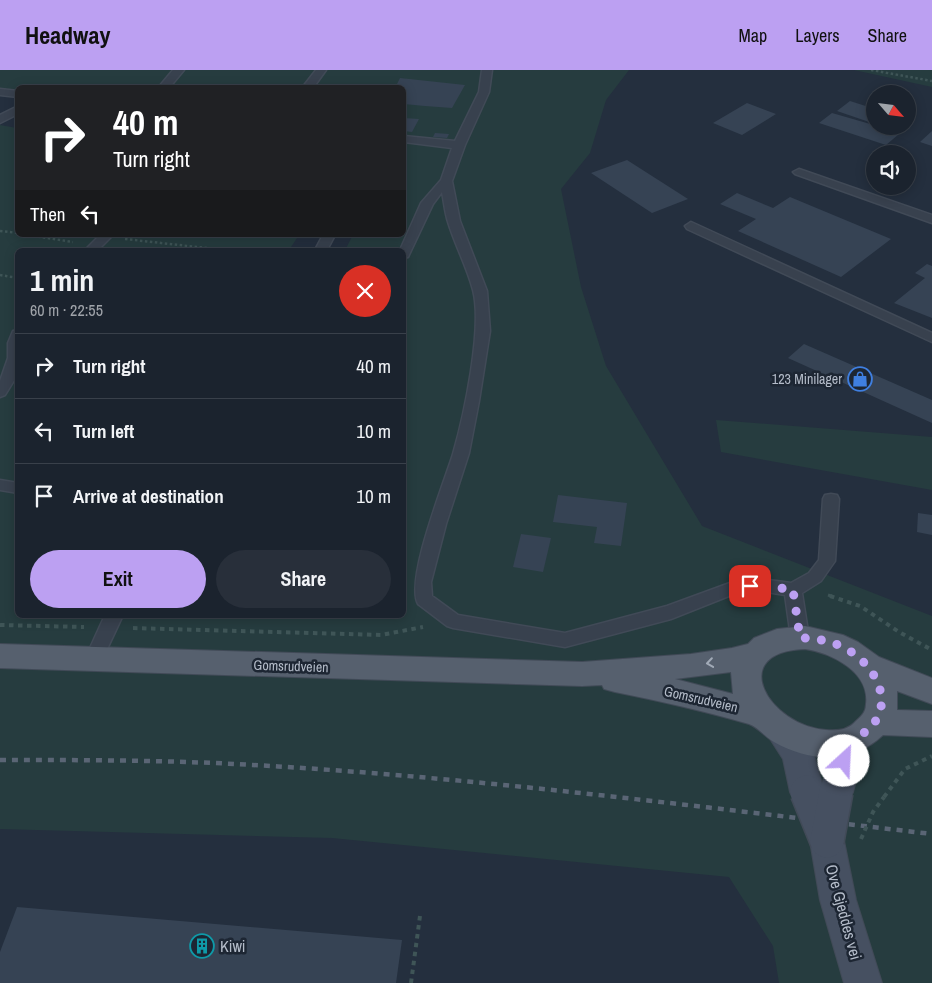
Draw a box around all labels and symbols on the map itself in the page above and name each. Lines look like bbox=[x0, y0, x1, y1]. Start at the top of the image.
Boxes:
north arrow bbox=[866, 85, 916, 135]
shop icon: 123 Minilager bbox=[847, 366, 873, 392]
place label: 123 Minilager bbox=[772, 370, 842, 388]
pin bbox=[729, 565, 771, 607]
street label: Gomsrudveien bbox=[253, 656, 329, 676]
one-way arrow bbox=[705, 657, 713, 668]
street label: Gomsrudveien bbox=[662, 682, 740, 716]
position arrow bbox=[817, 734, 869, 786]
street label: Ove Gjeddes vei bbox=[821, 862, 867, 962]
building icon: Kiwi bbox=[189, 933, 215, 959]
place label: Kiwi bbox=[220, 935, 246, 957]

